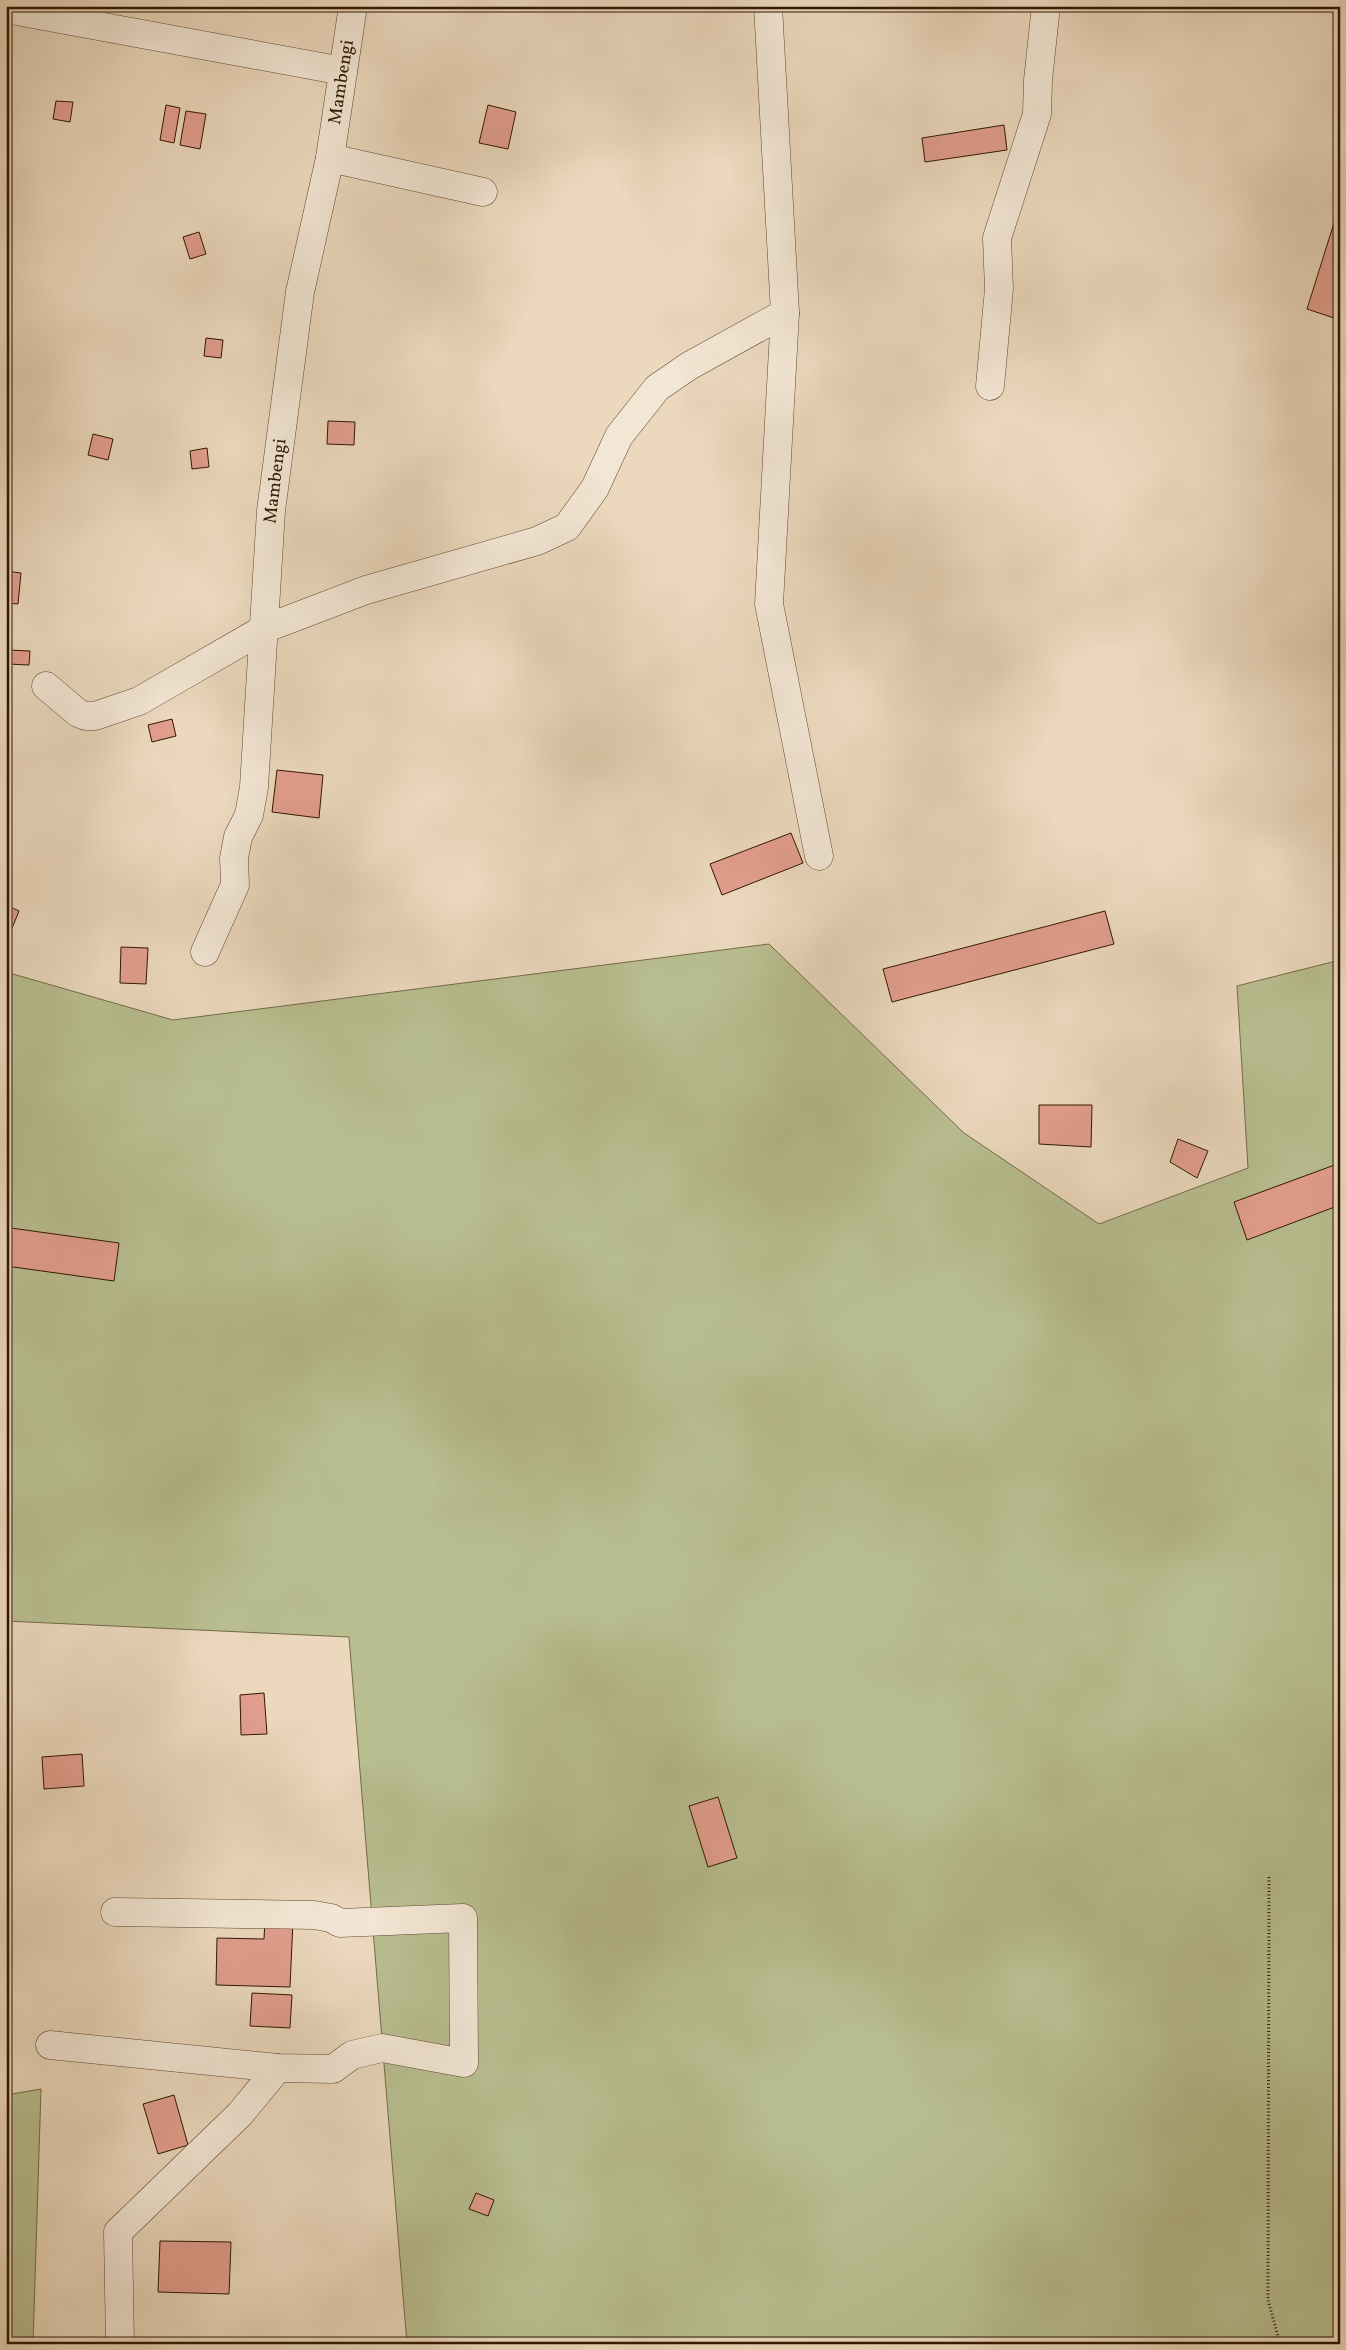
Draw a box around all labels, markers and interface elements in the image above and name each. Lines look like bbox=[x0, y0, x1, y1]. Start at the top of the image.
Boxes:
street label: Mambengi bbox=[323, 38, 361, 126]
street label: Mambengi bbox=[258, 437, 294, 525]

